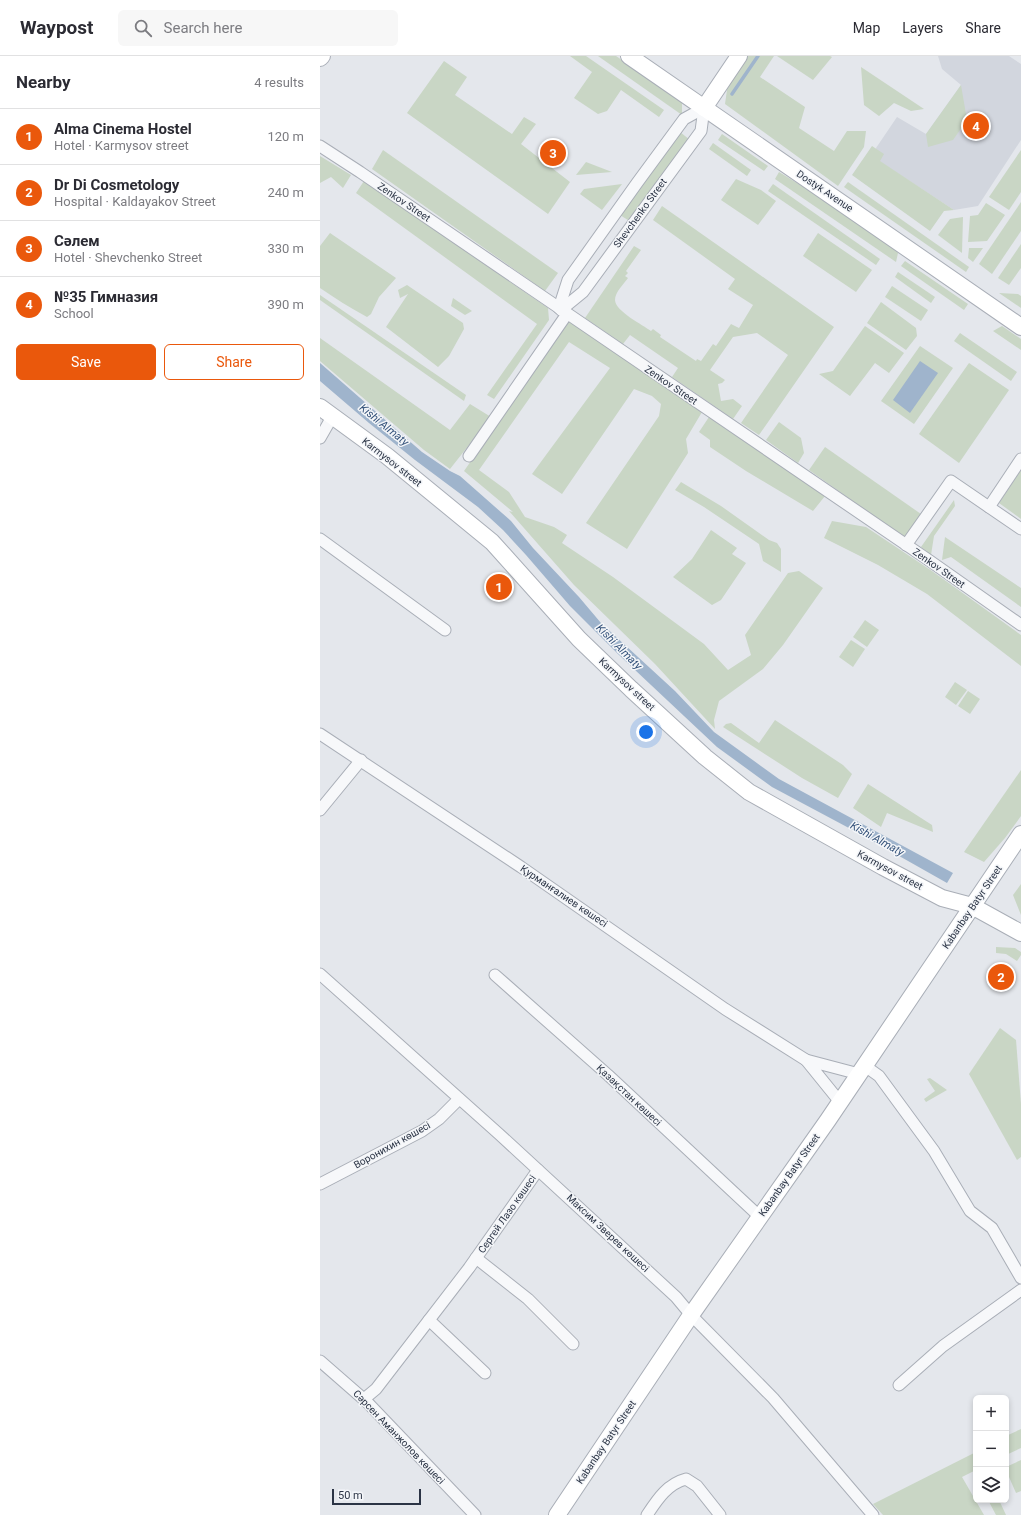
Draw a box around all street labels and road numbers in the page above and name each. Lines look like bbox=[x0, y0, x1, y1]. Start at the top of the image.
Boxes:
street label: Dostyk Avenue bbox=[795, 168, 855, 214]
street label: Shevchenko Street bbox=[611, 176, 669, 250]
street label: Zenkov Street bbox=[376, 180, 432, 224]
street label: Zenkov Street bbox=[643, 363, 699, 407]
street label: Karmysov street bbox=[360, 435, 424, 489]
street label: Zenkov Street bbox=[911, 546, 967, 590]
street label: Karmysov street bbox=[597, 655, 657, 713]
street label: Karmysov street bbox=[855, 848, 925, 892]
street label: Қурманғалиев көшесі bbox=[518, 863, 610, 929]
street label: Kabanbay Batyr Street bbox=[940, 863, 1004, 951]
street label: Қазақстан көшесі bbox=[594, 1062, 664, 1128]
street label: Воронихин көшесі bbox=[352, 1119, 432, 1171]
street label: Kabanbay Batyr Street bbox=[756, 1132, 822, 1218]
street label: Сергей Лазо көшесі bbox=[476, 1173, 538, 1255]
street label: Максим Зверев көшесі bbox=[565, 1192, 651, 1274]
street label: Сәрсен Аманжолов көшесі bbox=[351, 1388, 447, 1486]
street label: Kabanbay Batyr Street bbox=[574, 1398, 638, 1486]

